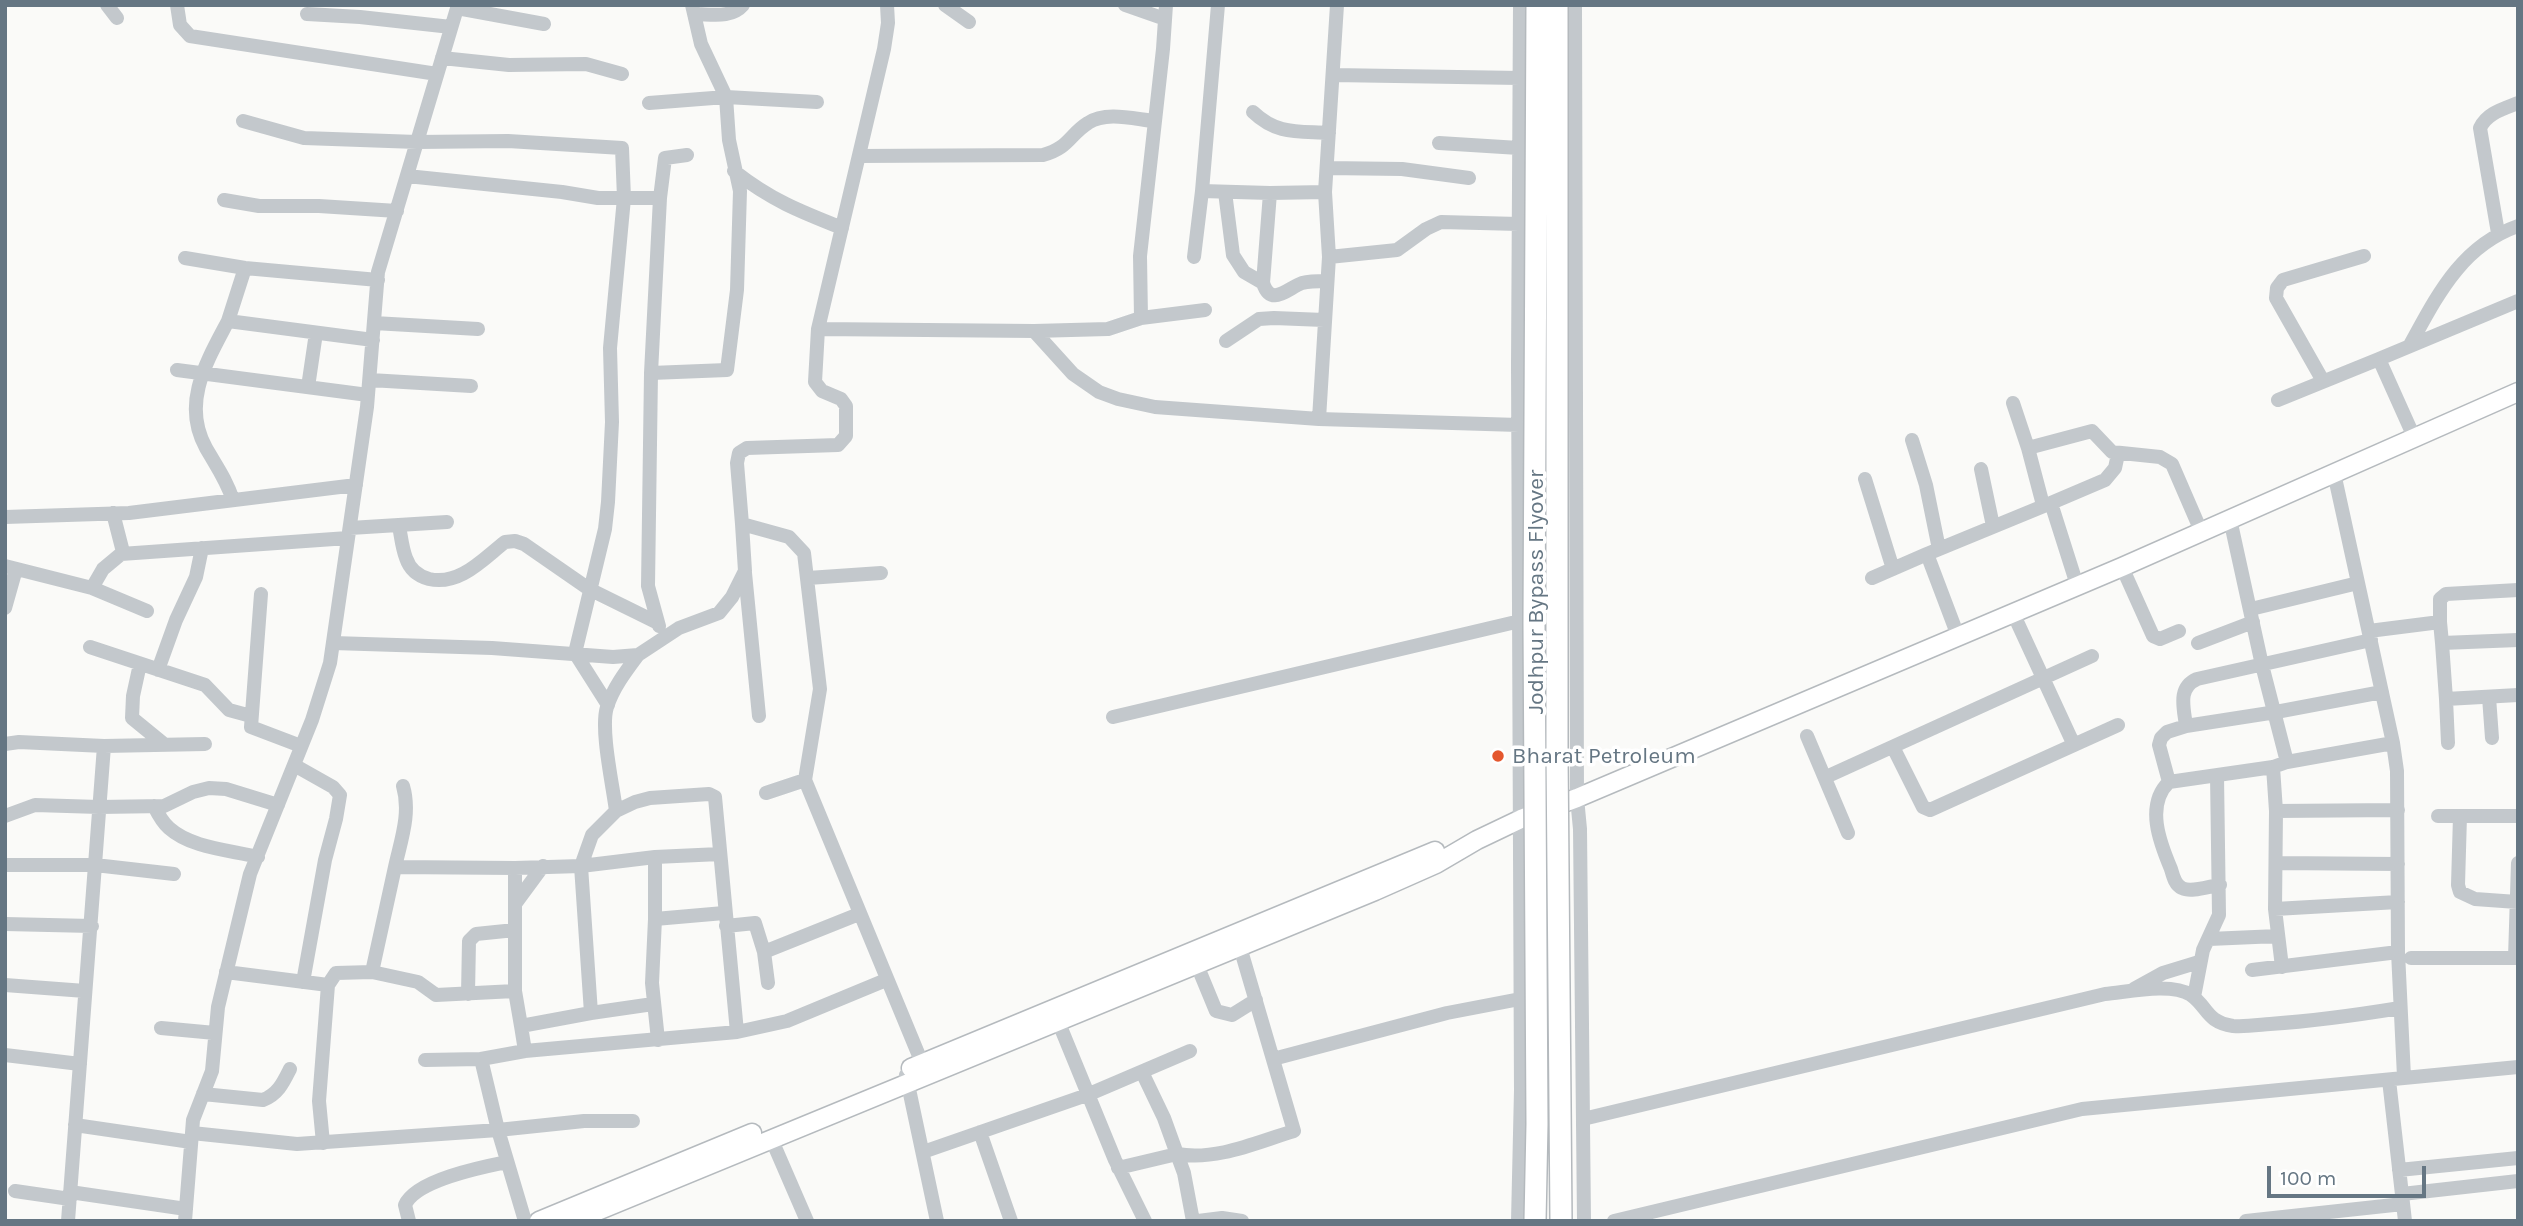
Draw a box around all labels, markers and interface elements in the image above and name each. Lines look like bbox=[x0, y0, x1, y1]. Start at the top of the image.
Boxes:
street label: Jodhpur Bypass Flyover bbox=[1522, 470, 1550, 714]
place label: Bharat Petroleum bbox=[1512, 742, 1696, 770]
marker: Bharat Petroleum bbox=[1490, 748, 1506, 764]
scale bar bbox=[2271, 1152, 2430, 1196]
text: 100 m bbox=[2280, 1166, 2337, 1190]

